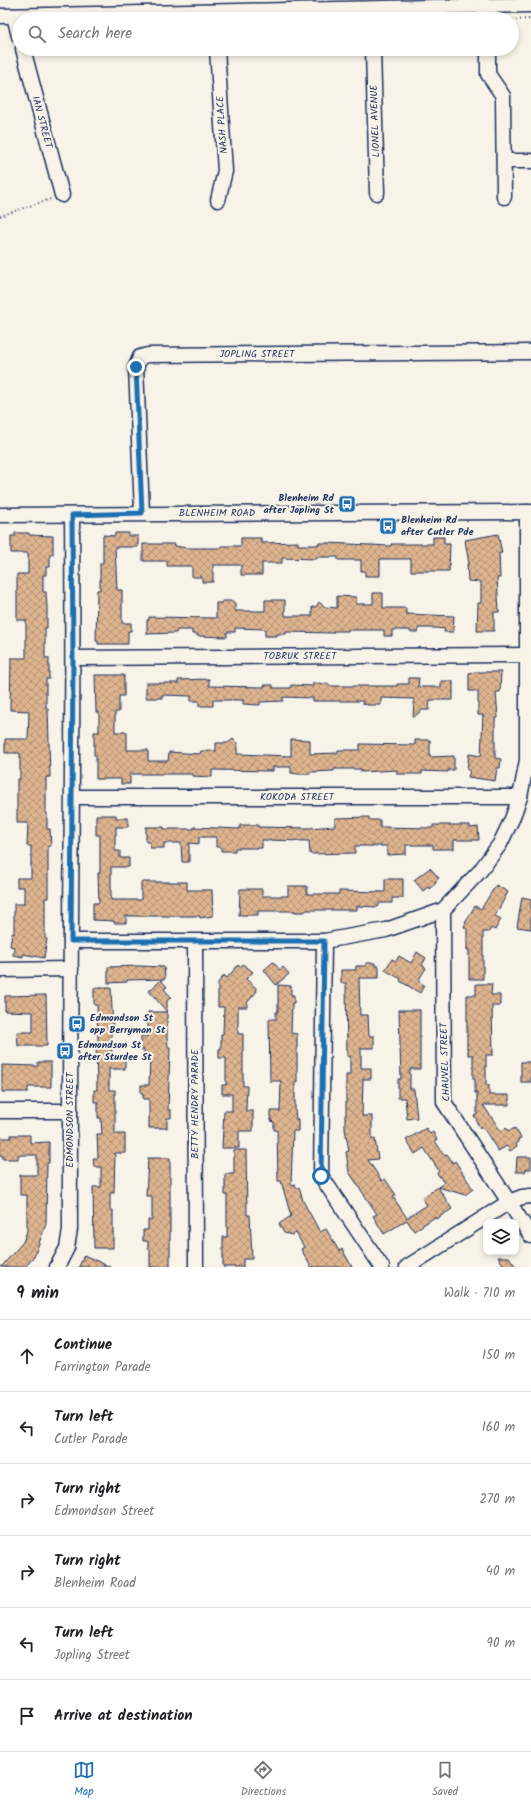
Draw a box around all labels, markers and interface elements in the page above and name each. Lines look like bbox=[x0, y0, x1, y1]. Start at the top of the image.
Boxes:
search box bbox=[12, 12, 519, 56]
text: Search here bbox=[58, 22, 132, 46]
icon: search bbox=[26, 23, 48, 45]
street label: LIONEL AVENUE bbox=[366, 83, 384, 158]
street label: IAN STREET bbox=[27, 94, 57, 152]
street label: NASH PLACE bbox=[212, 95, 232, 154]
street label: JOPLING STREET bbox=[219, 346, 296, 362]
route end bbox=[127, 358, 145, 376]
place label: Blenheim Rd after Jopling St bbox=[263, 490, 335, 518]
bus stop icon: Blenheim Rd after Jopling St bbox=[337, 494, 357, 514]
street label: BLENHEIM ROAD bbox=[179, 505, 256, 521]
place label: Blenheim Rd after Cutler Pde bbox=[401, 512, 474, 540]
bus stop icon: Blenheim Rd after Cutler Pde bbox=[378, 516, 398, 536]
street label: TOBRUK STREET bbox=[263, 648, 338, 664]
street label: KOKODA STREET bbox=[260, 789, 336, 805]
place label: Edmondson St opp Berryman St bbox=[90, 1010, 166, 1038]
bus stop icon: Edmondson St opp Berryman St bbox=[67, 1014, 87, 1034]
street label: CHAUVEL STREET bbox=[436, 1021, 454, 1102]
place label: Edmondson St after Sturdee St bbox=[78, 1037, 152, 1065]
bus stop icon: Edmondson St after Sturdee St bbox=[55, 1041, 75, 1061]
street label: BETTY HENDRY PARADE bbox=[187, 1048, 203, 1159]
street label: EDMONDSON STREET bbox=[62, 1071, 78, 1168]
route start bbox=[312, 1167, 330, 1185]
map controls bbox=[483, 1219, 519, 1255]
button: layers bbox=[483, 1219, 519, 1255]
text: 9 min bbox=[16, 1280, 59, 1307]
text: Walk · 710 m bbox=[444, 1283, 515, 1304]
text: Continue bbox=[54, 1333, 112, 1357]
icon: ahead bbox=[16, 1345, 38, 1367]
text: 150 m bbox=[482, 1345, 515, 1366]
text: Farrington Parade bbox=[54, 1357, 151, 1378]
text: Turn left bbox=[54, 1405, 114, 1429]
icon: left bbox=[16, 1417, 38, 1439]
text: 160 m bbox=[482, 1417, 515, 1438]
text: Cutler Parade bbox=[54, 1429, 128, 1450]
text: Turn right bbox=[54, 1477, 121, 1501]
icon: right bbox=[16, 1489, 38, 1511]
text: 270 m bbox=[479, 1489, 515, 1510]
text: Edmondson Street bbox=[54, 1501, 154, 1522]
text: Turn right bbox=[54, 1549, 121, 1573]
icon: right bbox=[16, 1561, 38, 1583]
text: 40 m bbox=[486, 1561, 515, 1582]
text: Blenheim Road bbox=[54, 1573, 136, 1594]
text: Turn left bbox=[54, 1621, 114, 1645]
icon: left bbox=[16, 1633, 38, 1655]
text: 90 m bbox=[487, 1633, 515, 1654]
text: Jopling Street bbox=[54, 1645, 130, 1666]
text: Arrive at destination bbox=[54, 1704, 193, 1728]
icon: arrive bbox=[16, 1705, 38, 1727]
tab: Map bbox=[73, 1759, 95, 1801]
tab: Directions bbox=[241, 1759, 286, 1801]
tab: Saved bbox=[432, 1759, 458, 1801]

